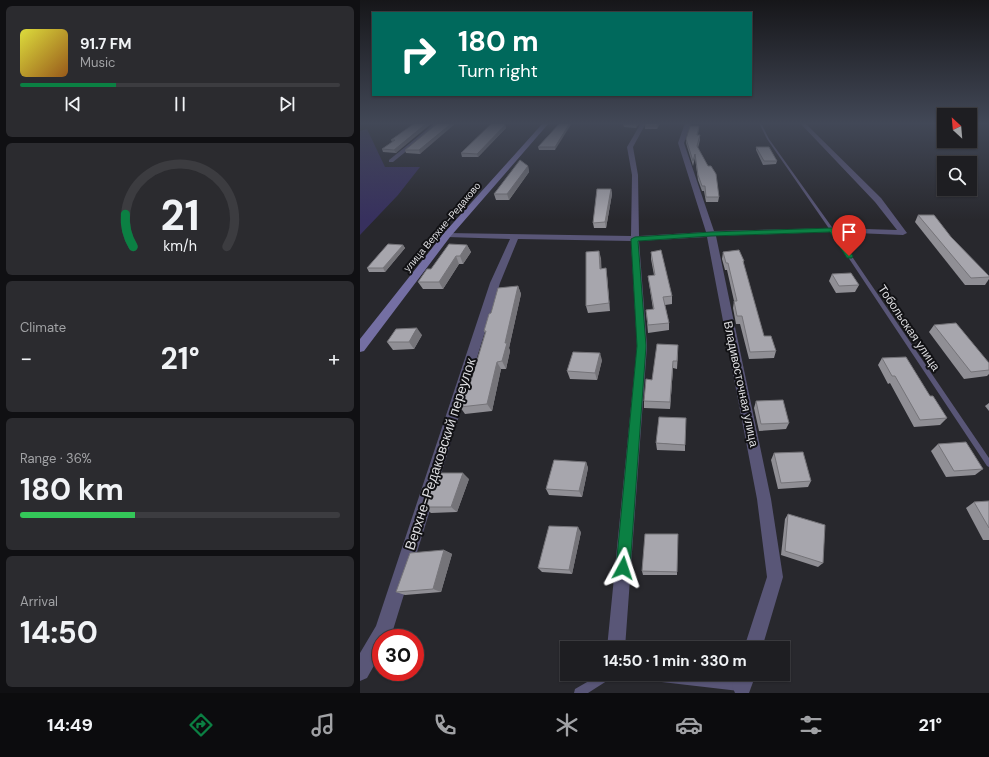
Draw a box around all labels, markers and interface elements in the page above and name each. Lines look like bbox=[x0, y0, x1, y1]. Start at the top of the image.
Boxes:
text: 180 m bbox=[458, 23, 539, 60]
icon: right bbox=[392, 28, 444, 80]
text: 91.7 FM bbox=[80, 34, 131, 54]
text: Music bbox=[80, 54, 115, 71]
text: Turn right bbox=[458, 59, 538, 83]
icon: previous bbox=[62, 93, 84, 115]
icon: pause bbox=[169, 93, 191, 115]
icon: next bbox=[276, 93, 298, 115]
north arrow bbox=[937, 108, 977, 148]
map controls bbox=[937, 108, 977, 196]
button: search bbox=[937, 156, 977, 196]
street label: улица Верхне-Редаково bbox=[401, 179, 484, 275]
text: 21 bbox=[160, 189, 200, 243]
pin bbox=[832, 215, 866, 256]
icon: arrive bbox=[838, 221, 860, 243]
text: km/h bbox=[163, 237, 197, 255]
street label: Тобольская улица bbox=[874, 282, 944, 374]
text: Climate bbox=[20, 319, 66, 336]
street label: Владивосточная улица bbox=[720, 320, 762, 449]
text: 21° bbox=[160, 339, 200, 378]
text: − bbox=[20, 344, 32, 373]
text: + bbox=[328, 344, 340, 373]
street label: Верхне-Редаковский переулок bbox=[400, 355, 480, 552]
text: Range · 36% bbox=[20, 450, 92, 467]
text: 180 km bbox=[20, 470, 124, 509]
position arrow bbox=[602, 547, 644, 589]
text: Arrival bbox=[20, 593, 58, 610]
text: 14:50 bbox=[20, 613, 98, 652]
speed limit sign: 30 bbox=[372, 629, 424, 681]
text: 14:50 · 1 min · 330 m bbox=[603, 651, 747, 671]
icon: directions bbox=[187, 711, 215, 739]
icon: music bbox=[309, 711, 337, 739]
icon: phone bbox=[431, 711, 459, 739]
icon: climate bbox=[553, 711, 581, 739]
icon: car bbox=[675, 711, 703, 739]
icon: filters bbox=[797, 711, 825, 739]
text: 14:49 bbox=[47, 713, 93, 737]
text: 21° bbox=[919, 713, 942, 737]

